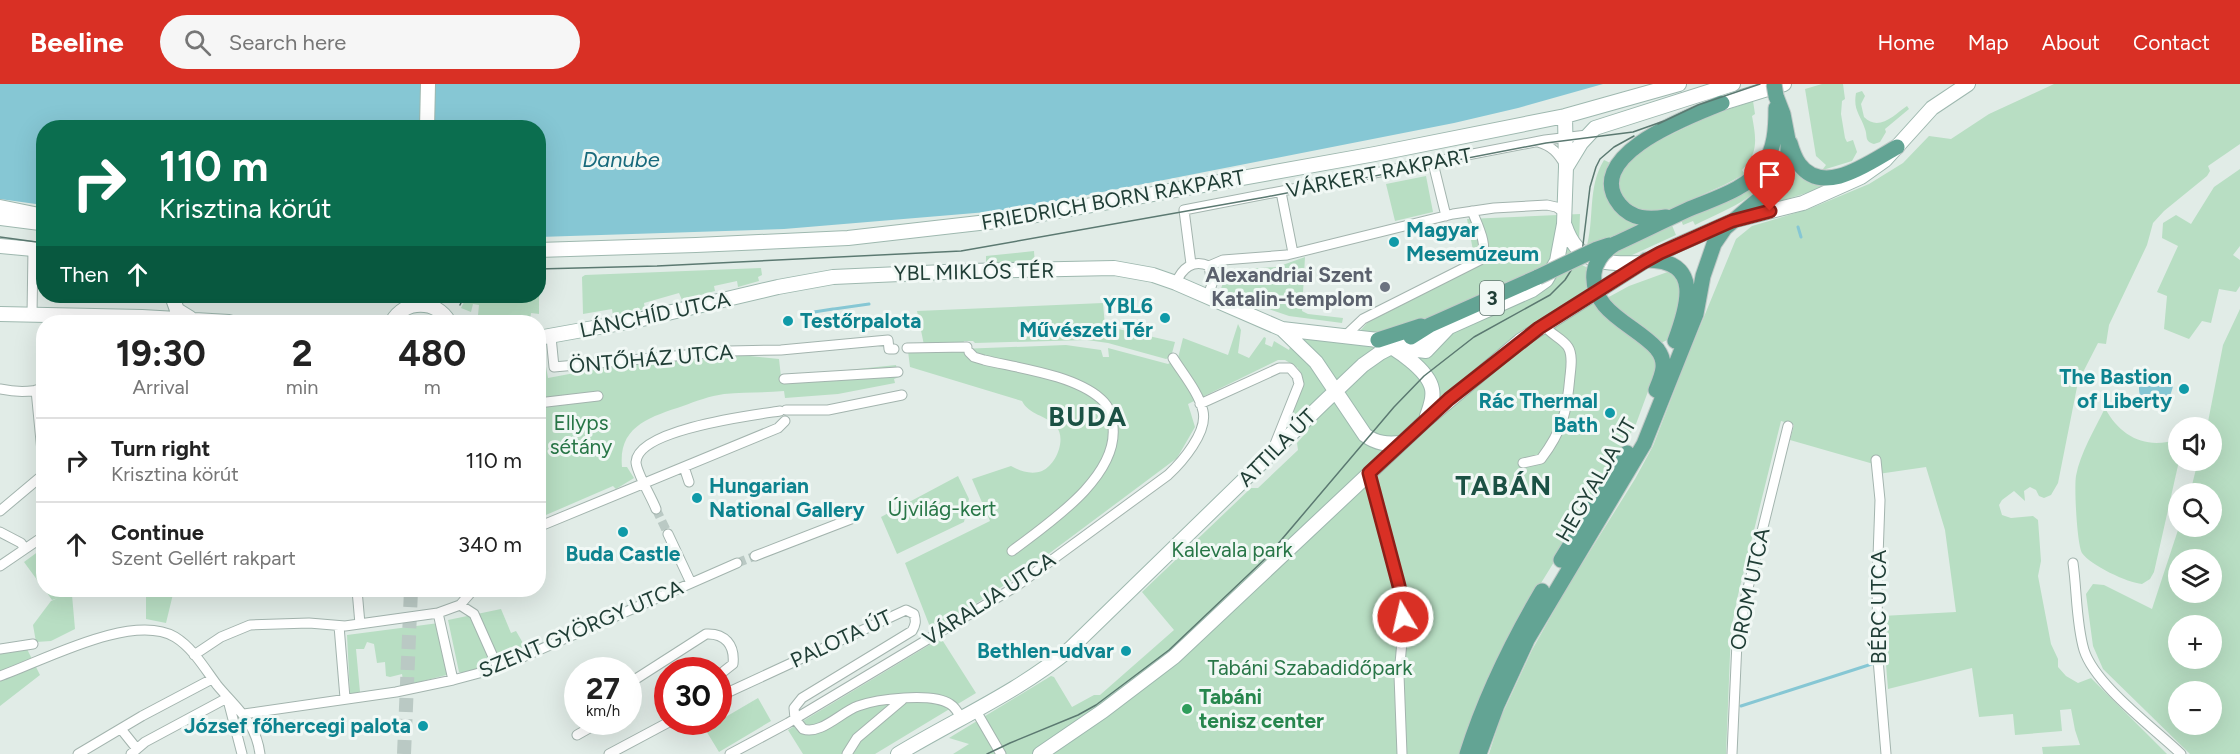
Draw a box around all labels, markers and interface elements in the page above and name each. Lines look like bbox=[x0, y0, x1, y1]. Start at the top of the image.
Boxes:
search box bbox=[160, 15, 580, 69]
text: Beeline bbox=[30, 25, 124, 59]
icon: search bbox=[181, 26, 214, 59]
text: Search here bbox=[229, 29, 346, 56]
text: Home bbox=[1878, 30, 1935, 55]
text: Map bbox=[1968, 30, 2009, 55]
text: About bbox=[2042, 30, 2100, 55]
text: Contact bbox=[2133, 30, 2210, 55]
text: 110 m bbox=[159, 141, 268, 192]
street label: VÁRKERT RAKPART bbox=[1284, 142, 1474, 203]
icon: right bbox=[60, 144, 138, 222]
water label: Danube bbox=[582, 146, 660, 173]
pin bbox=[1744, 149, 1795, 211]
icon: arrive bbox=[1753, 158, 1786, 191]
street label: FRIEDRICH BORN RAKPART bbox=[979, 164, 1247, 235]
text: Krisztina körút bbox=[159, 192, 331, 225]
place label: Magyar Mesemúzeum bbox=[1406, 217, 1539, 266]
marker: Magyar Mesemúzeum bbox=[1387, 235, 1401, 249]
icon: ahead bbox=[121, 258, 154, 291]
street label: YBL MIKLÓS TÉR bbox=[894, 258, 1054, 285]
text: Then bbox=[60, 261, 109, 288]
place label: Alexandriai Szent Katalin-templom bbox=[1205, 262, 1373, 311]
marker: Alexandriai Szent Katalin-templom bbox=[1378, 280, 1392, 294]
road number: 3 bbox=[1480, 281, 1504, 315]
street label: LÁNCHÍD UTCA bbox=[577, 286, 732, 343]
place label: YBL6 Művészeti Tér bbox=[1019, 293, 1153, 342]
place label: Testőrpalota bbox=[800, 308, 921, 333]
marker: YBL6 Művészeti Tér bbox=[1158, 311, 1172, 325]
marker: Testőrpalota bbox=[781, 314, 795, 328]
text: 19:30 bbox=[116, 332, 206, 375]
text: 2 bbox=[292, 332, 312, 375]
text: 480 bbox=[398, 332, 466, 375]
street label: ÖNTŐHÁZ UTCA bbox=[568, 339, 734, 378]
place label: The Bastion of Liberty bbox=[2059, 364, 2173, 413]
text: Arrival bbox=[133, 375, 189, 399]
text: min bbox=[286, 375, 318, 399]
text: m bbox=[424, 375, 441, 399]
marker: The Bastion of Liberty bbox=[2177, 382, 2191, 396]
place label: Rác Thermal Bath bbox=[1478, 388, 1598, 437]
district label: BUDA bbox=[1048, 400, 1128, 433]
street label: ATTILA ÚT bbox=[1233, 403, 1321, 492]
marker: Rác Thermal Bath bbox=[1603, 406, 1617, 420]
park label: Ellyps sétány bbox=[550, 410, 612, 459]
street label: HEGYALJA ÚT bbox=[1550, 413, 1641, 546]
map controls bbox=[2168, 417, 2222, 735]
button: sound bbox=[2168, 417, 2222, 471]
text: Turn right bbox=[111, 435, 210, 462]
icon: right bbox=[60, 444, 93, 477]
text: 110 m bbox=[466, 447, 522, 474]
text: Krisztina körút bbox=[111, 462, 239, 486]
district label: TABÁN bbox=[1455, 469, 1553, 502]
place label: Hungarian National Gallery bbox=[709, 473, 866, 522]
button: search bbox=[2168, 483, 2222, 537]
marker: Hungarian National Gallery bbox=[690, 491, 704, 505]
park label: Újvilág-kert bbox=[887, 496, 997, 521]
text: Continue bbox=[111, 519, 204, 546]
marker: Buda Castle bbox=[616, 525, 630, 539]
street label: OROM UTCA bbox=[1724, 526, 1775, 652]
icon: ahead bbox=[60, 528, 93, 561]
text: 340 m bbox=[458, 531, 522, 558]
park label: Kalevala park bbox=[1171, 537, 1294, 562]
place label: Buda Castle bbox=[566, 541, 681, 566]
text: Szent Gellért rakpart bbox=[111, 546, 296, 570]
street label: VÁRALJA UTCA bbox=[918, 546, 1060, 651]
button: layers bbox=[2168, 549, 2222, 603]
street label: BÉRC UTCA bbox=[1866, 550, 1891, 664]
street label: SZENT GYÖRGY UTCA bbox=[475, 574, 687, 683]
position arrow bbox=[1371, 585, 1435, 649]
street label: PALOTA ÚT bbox=[786, 604, 896, 673]
button: + bbox=[2168, 615, 2222, 669]
place label: Bethlen-udvar bbox=[977, 638, 1114, 663]
marker: Bethlen-udvar bbox=[1119, 644, 1133, 658]
park label: Tabáni Szabadidőpark bbox=[1208, 655, 1413, 680]
speed limit sign: 30 bbox=[654, 657, 732, 735]
text: 27 bbox=[586, 670, 620, 707]
button: − bbox=[2168, 681, 2222, 735]
place label: Tabáni tenisz center bbox=[1199, 684, 1324, 733]
text: km/h bbox=[586, 702, 620, 720]
marker: Tabáni tenisz center bbox=[1180, 702, 1194, 716]
place label: József főhercegi palota bbox=[184, 713, 411, 738]
marker: József főhercegi palota bbox=[416, 719, 430, 733]

